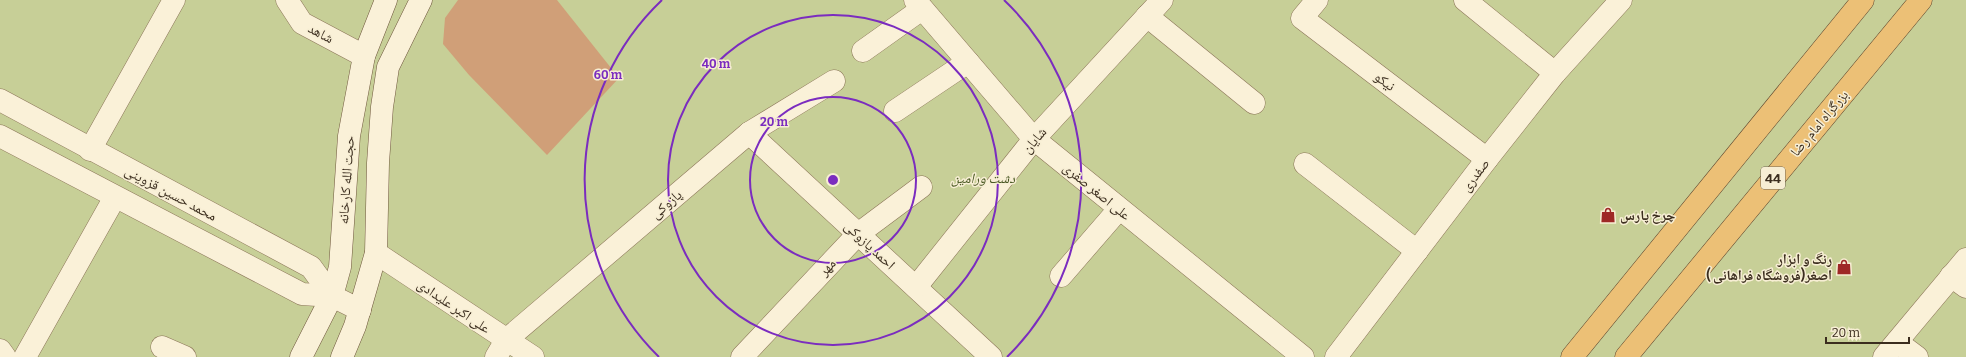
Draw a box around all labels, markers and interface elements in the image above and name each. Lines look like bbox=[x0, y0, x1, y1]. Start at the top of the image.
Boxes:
street label: شاهد bbox=[305, 20, 336, 47]
text: 40 m bbox=[702, 57, 731, 71]
text: 60 m bbox=[594, 68, 623, 82]
street label: نیکو bbox=[1371, 68, 1399, 95]
street label: بزرگراه امام رضا bbox=[1787, 87, 1853, 160]
text: 20 m bbox=[760, 115, 789, 129]
street label: شایان bbox=[1018, 124, 1050, 157]
street label: حجت الله کارخانه bbox=[335, 135, 358, 225]
street label: صفدری bbox=[1457, 155, 1493, 195]
street label: علی اصغر صفری bbox=[1059, 159, 1134, 224]
street label: محمد حسین قزوینی bbox=[122, 162, 220, 225]
road number: 44 bbox=[1761, 167, 1785, 189]
park label: دشت ورامین bbox=[951, 170, 1015, 187]
centre of rings bbox=[826, 173, 840, 187]
street label: پازوکی bbox=[647, 186, 686, 223]
shop icon: چرخ پارس bbox=[1599, 206, 1617, 224]
place label: چرخ پارس bbox=[1620, 207, 1675, 224]
street label: احمد پازوکی bbox=[841, 218, 899, 273]
place label: رنگ و ابزار اصغر(فروشگاه فراهانی ) bbox=[1706, 251, 1832, 284]
street label: مهر bbox=[815, 255, 840, 280]
shop icon: رنگ و ابزار اصغر(فروشگاه فراهانی ) bbox=[1835, 258, 1853, 276]
street label: علی اکبر علیدادی bbox=[414, 276, 494, 337]
scale bar bbox=[1826, 319, 1909, 345]
text: 20 m bbox=[1832, 326, 1861, 340]

